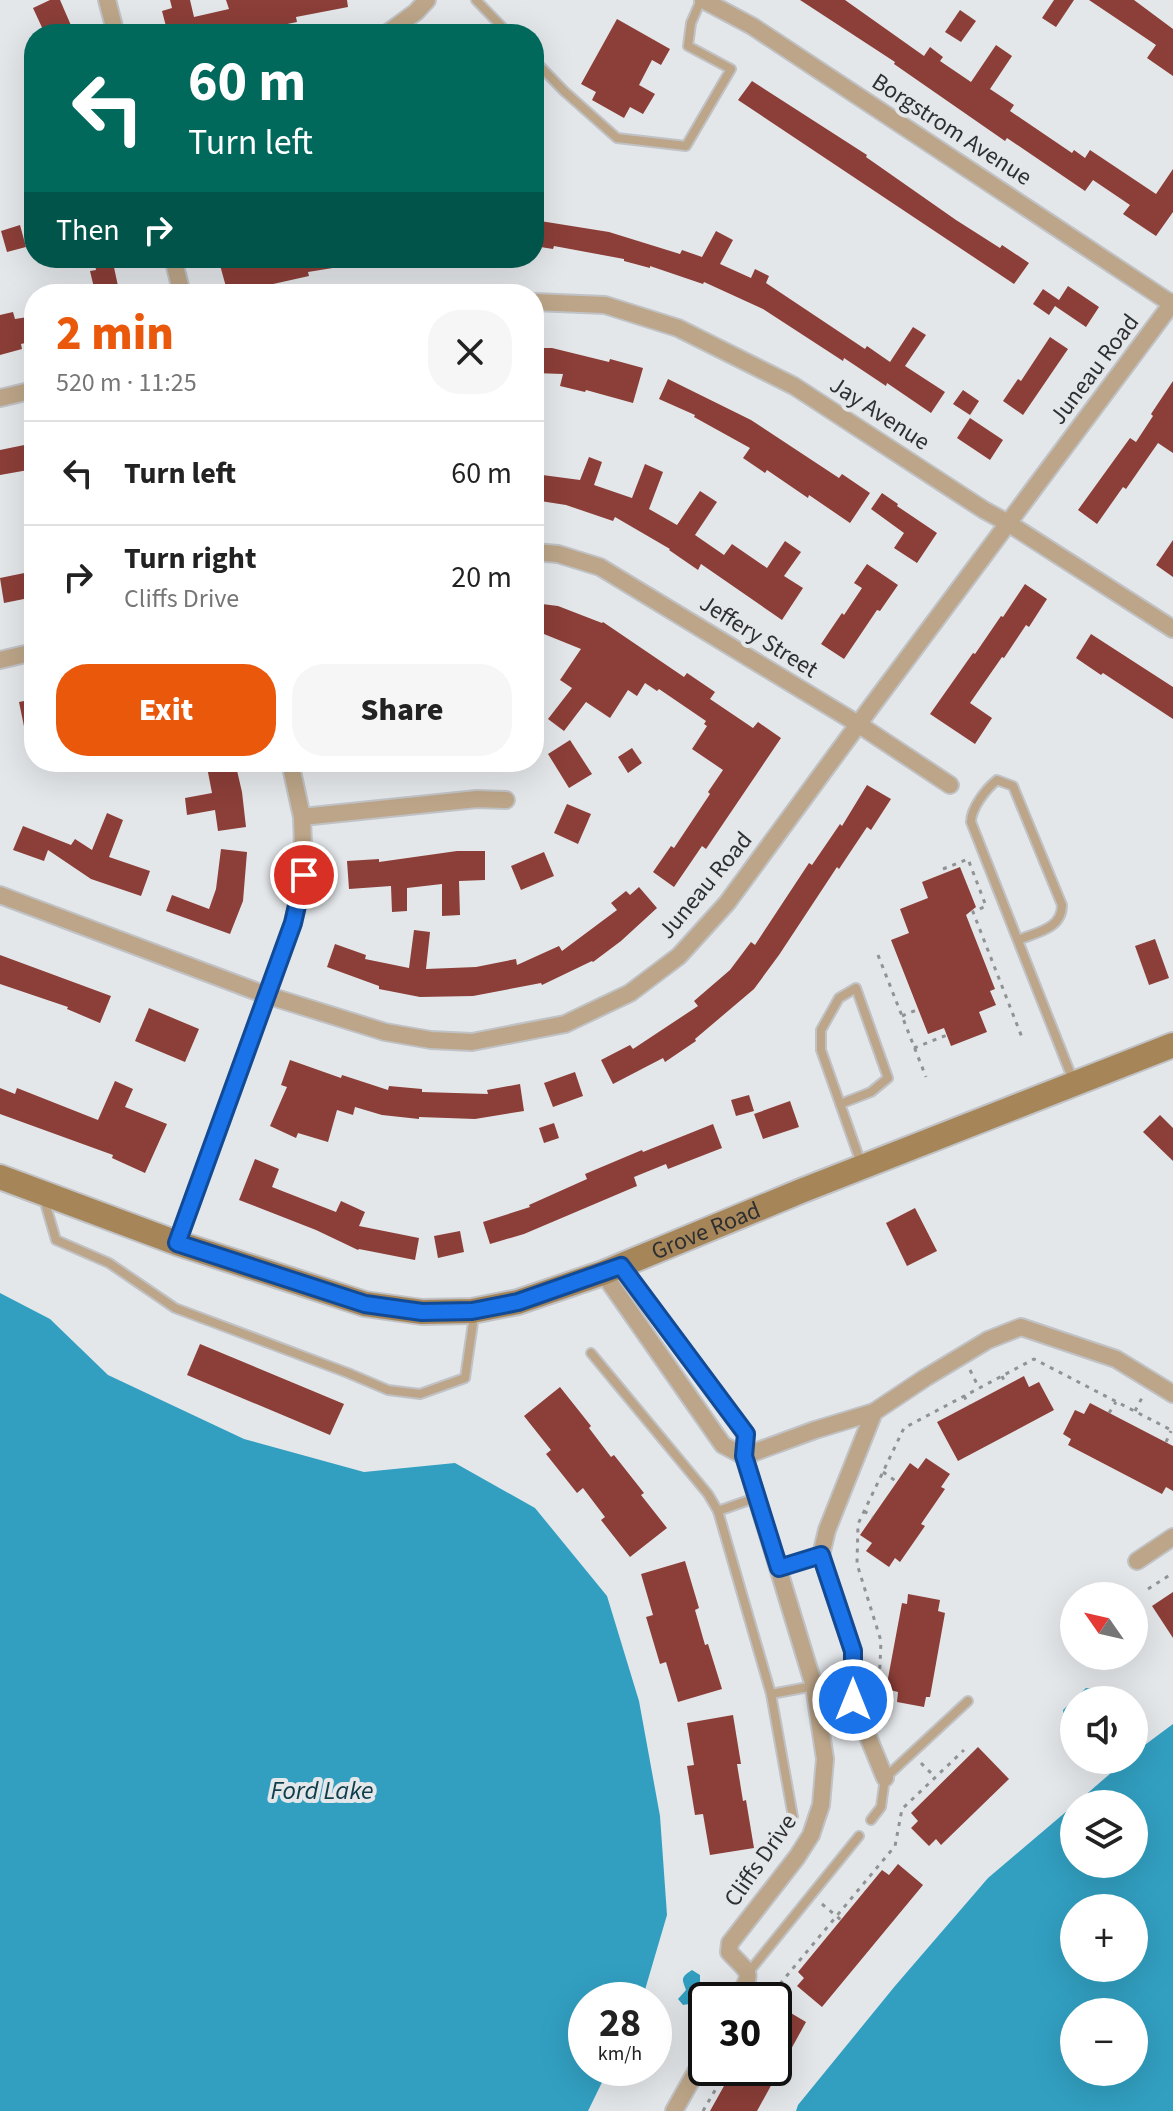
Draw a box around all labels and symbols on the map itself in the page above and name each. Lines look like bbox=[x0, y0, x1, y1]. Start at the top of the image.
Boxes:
street label: Borgstrom Avenue bbox=[865, 64, 1039, 194]
street label: Juneau Road bbox=[1041, 307, 1148, 432]
street label: Jay Avenue bbox=[823, 368, 937, 459]
street label: Jeffery Street bbox=[693, 586, 825, 687]
street label: Juneau Road bbox=[650, 824, 761, 947]
pin bbox=[270, 841, 338, 909]
street label: Grove Road bbox=[646, 1193, 766, 1269]
north arrow bbox=[1060, 1582, 1148, 1670]
position arrow bbox=[811, 1658, 895, 1742]
water label: Ford Lake bbox=[270, 1772, 374, 1809]
street label: Cliffs Drive bbox=[716, 1807, 805, 1914]
speed limit sign: 30 bbox=[688, 1982, 792, 2086]

